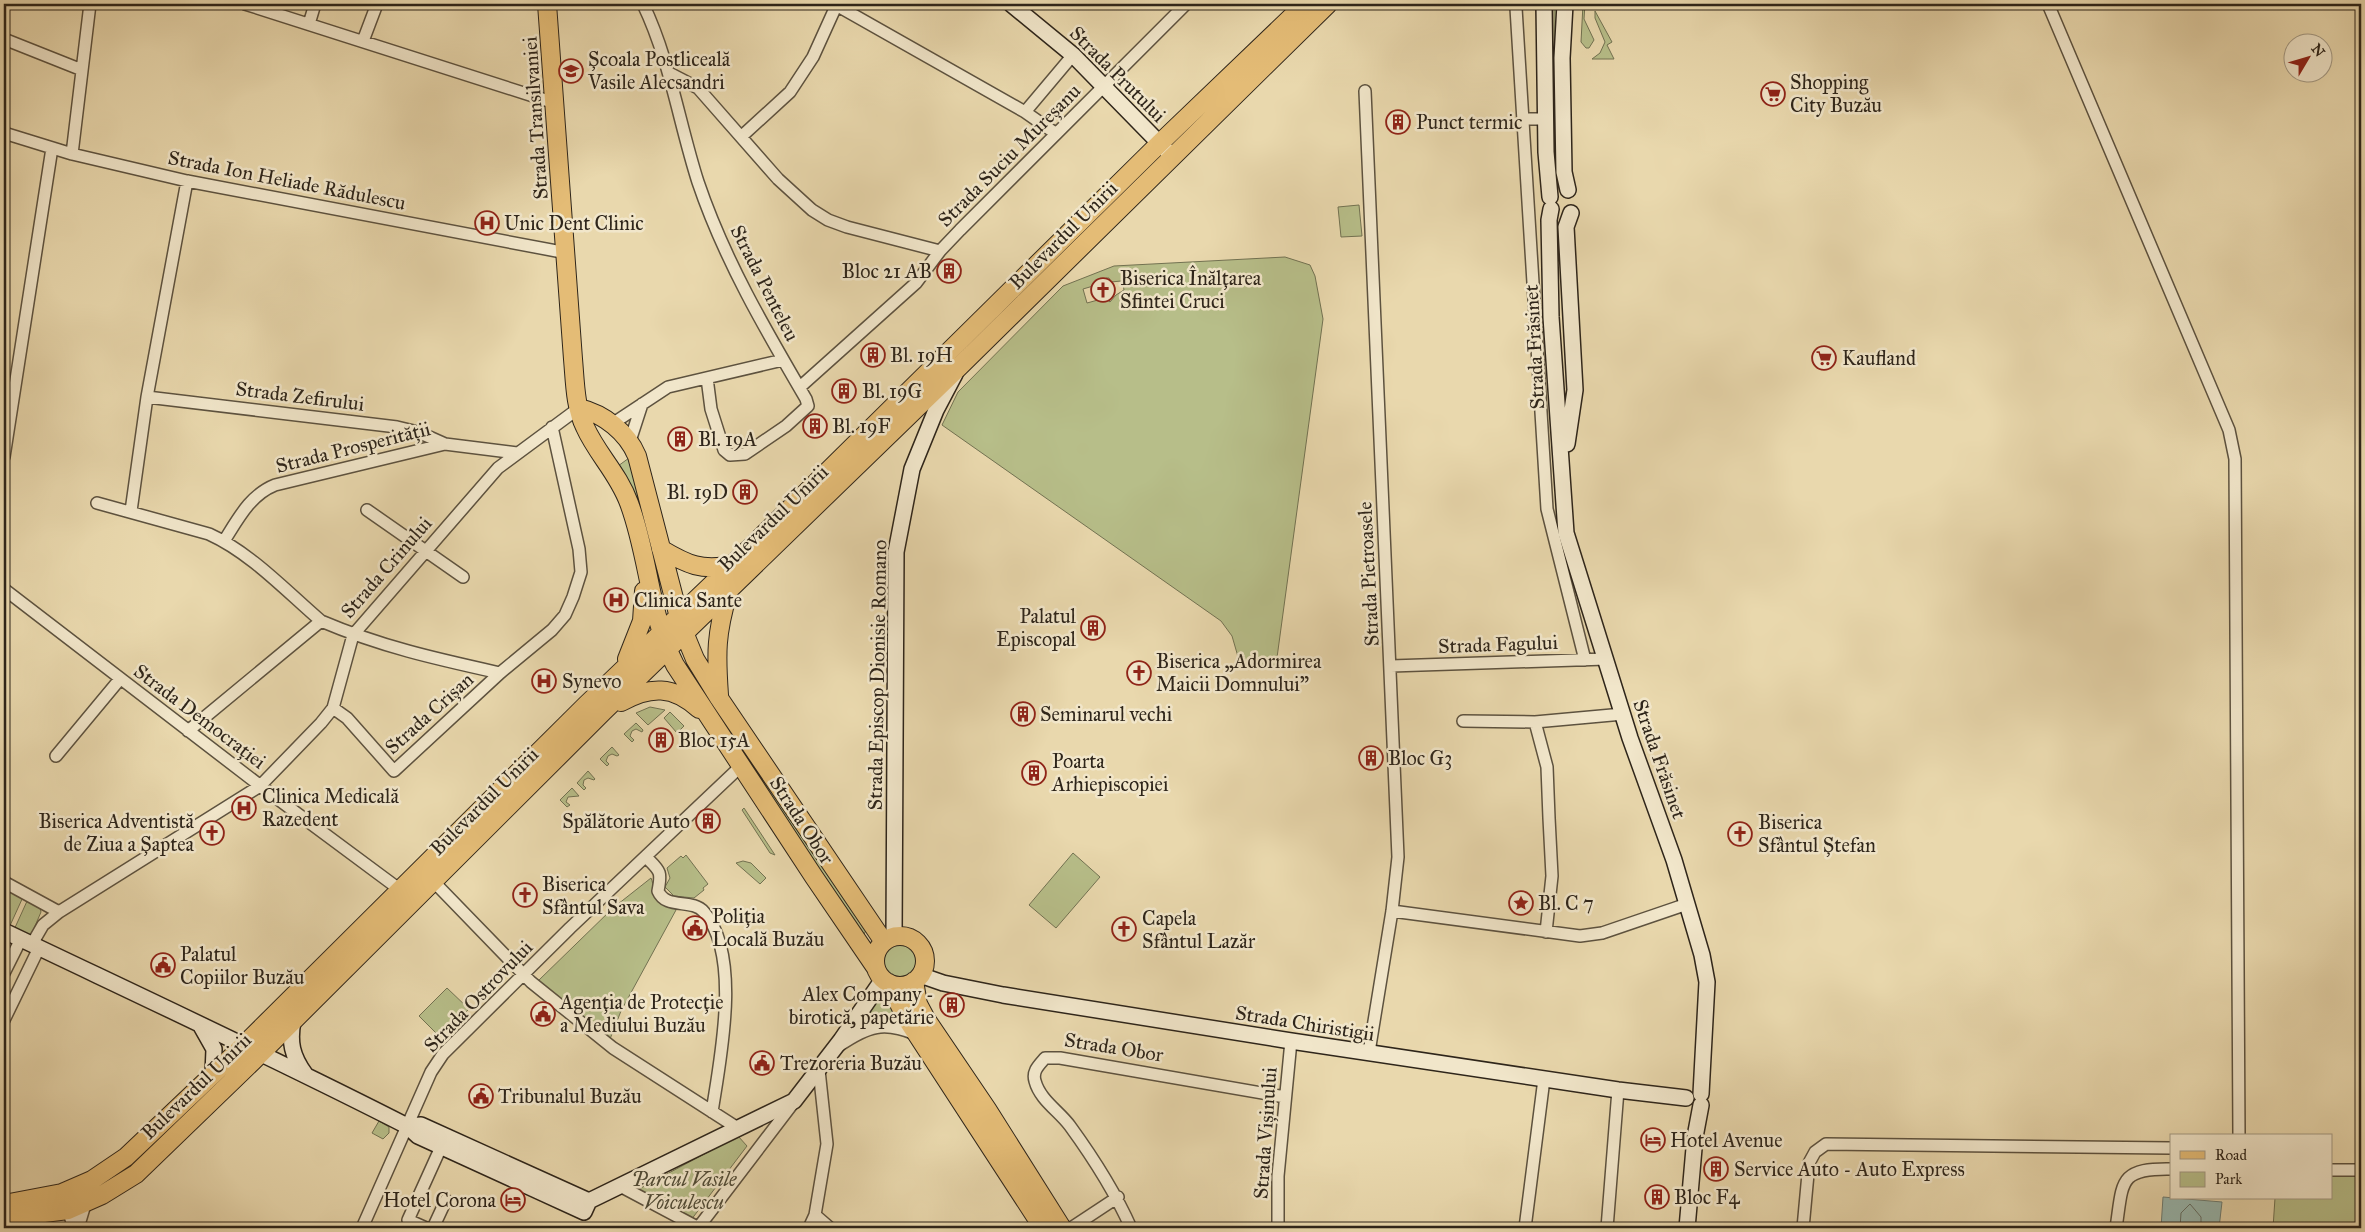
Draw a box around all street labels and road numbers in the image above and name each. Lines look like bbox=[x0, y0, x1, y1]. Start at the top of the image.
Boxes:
street label: Strada Prutului bbox=[1065, 21, 1171, 127]
street label: Strada Transilvaniei bbox=[517, 35, 553, 200]
street label: Strada Suciu Mureșanu bbox=[933, 78, 1086, 231]
street label: Strada Ion Heliade Rădulescu bbox=[166, 145, 408, 215]
street label: Bulevardul Unirii bbox=[1004, 175, 1123, 294]
street label: Strada Penteleu bbox=[725, 221, 805, 345]
street label: Strada Frăsinet bbox=[1519, 284, 1549, 410]
street label: Strada Zefirului bbox=[234, 376, 366, 416]
street label: Strada Prosperității bbox=[273, 416, 433, 478]
street label: Bulevardul Unirii bbox=[713, 459, 833, 576]
street label: Strada Pietroasele bbox=[1352, 501, 1384, 647]
street label: Strada Crinului bbox=[335, 511, 437, 623]
street label: Strada Episcop Dionisie Romano bbox=[863, 539, 891, 811]
street label: Strada Fagului bbox=[1438, 630, 1559, 659]
street label: Strada Democrației bbox=[129, 659, 271, 774]
street label: Strada Crișan bbox=[380, 667, 478, 759]
street label: Strada Frăsinet bbox=[1628, 696, 1692, 822]
street label: Bulevardul Unirii bbox=[425, 741, 544, 860]
street label: Strada Obor bbox=[765, 772, 840, 869]
street label: Strada Ostrovului bbox=[419, 935, 538, 1057]
street label: Strada Chiristigii bbox=[1233, 1000, 1377, 1047]
street label: Bulevardul Unirii bbox=[136, 1027, 256, 1144]
street label: Strada Obor bbox=[1063, 1027, 1166, 1067]
street label: Strada Vișinului bbox=[1248, 1066, 1282, 1200]

